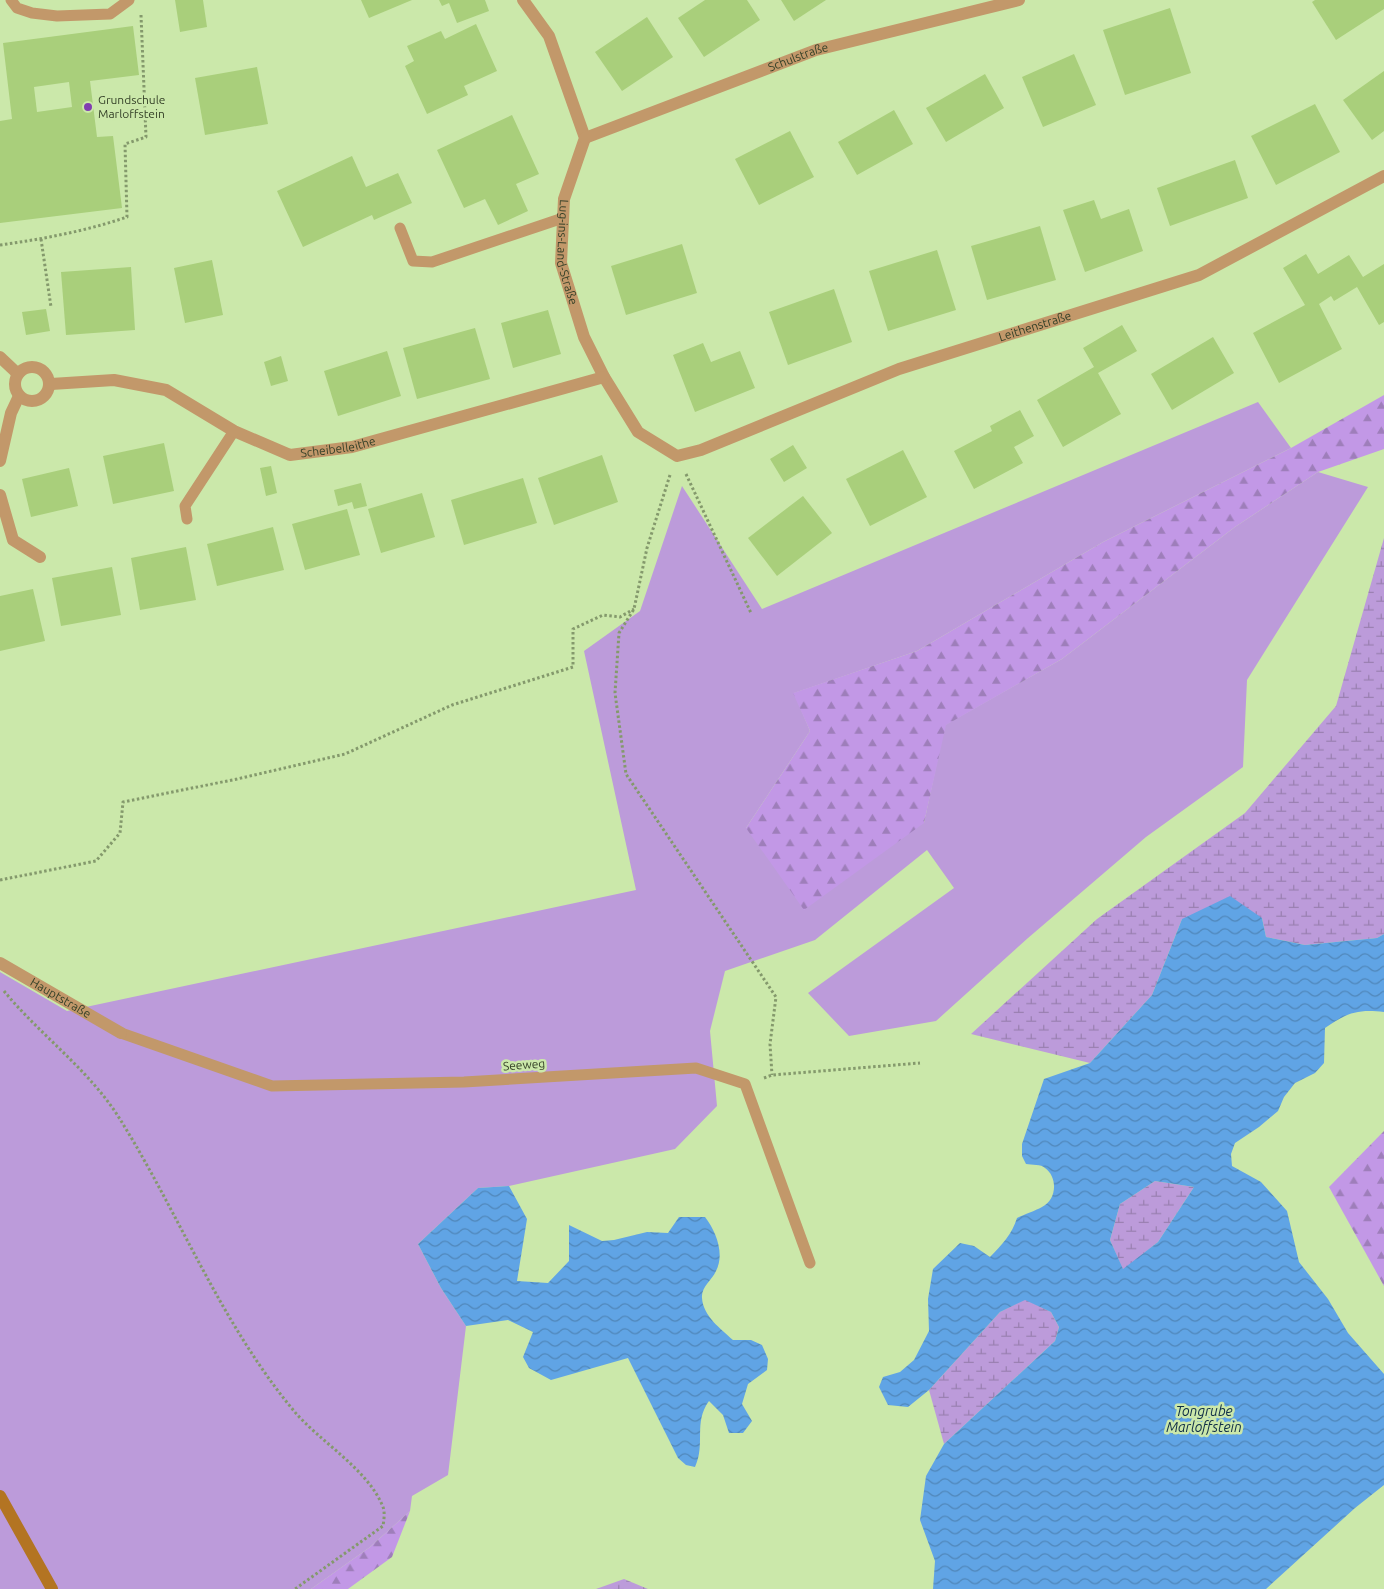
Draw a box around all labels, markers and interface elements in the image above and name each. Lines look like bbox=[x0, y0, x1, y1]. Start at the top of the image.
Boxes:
street label: Schulstraße bbox=[766, 40, 830, 74]
place label: Grundschule Marloffstein bbox=[98, 93, 166, 120]
marker: Grundschule Marloffstein bbox=[82, 101, 94, 113]
street label: Lug-ins-Land-Straße bbox=[554, 199, 581, 306]
street label: Leithenstraße bbox=[997, 308, 1073, 343]
street label: Scheibelleithe bbox=[300, 434, 377, 460]
street label: Hauptstraße bbox=[28, 975, 93, 1020]
street label: Seeweg bbox=[502, 1057, 546, 1072]
water label: Tongrube Marloffstein bbox=[1166, 1403, 1242, 1435]

